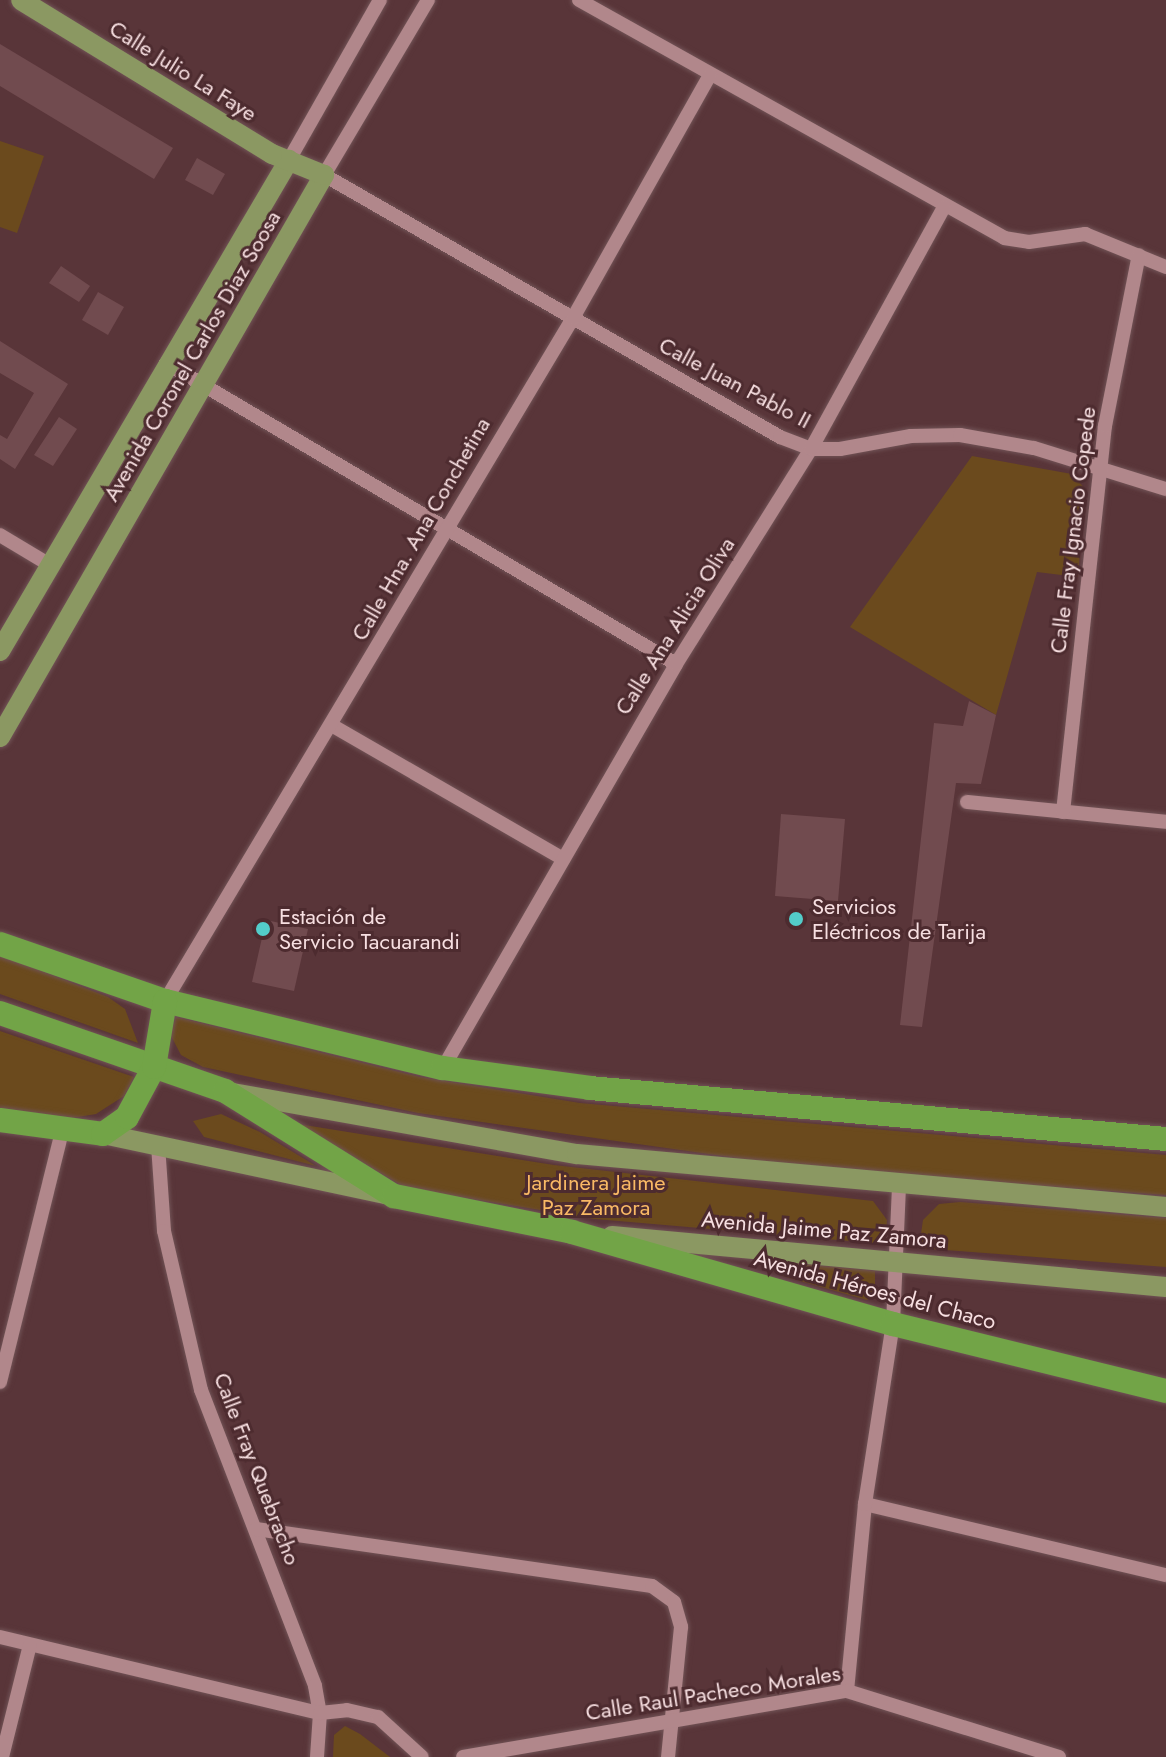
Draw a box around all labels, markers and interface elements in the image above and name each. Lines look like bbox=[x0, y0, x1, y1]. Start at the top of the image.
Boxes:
street label: Calle Julio La Faye bbox=[105, 15, 261, 127]
street label: Avenida Coronel Carlos Diaz Soosa bbox=[98, 206, 286, 506]
street label: Calle Juan Pablo II bbox=[655, 332, 815, 434]
street label: Calle Fray Ignacio Copede bbox=[1045, 405, 1101, 655]
street label: Calle Hna. Ana Conchetina bbox=[346, 413, 496, 645]
street label: Calle Ana Alicia Oliva bbox=[610, 532, 740, 720]
place label: Servicios Eléctricos de Tarija bbox=[812, 893, 986, 944]
place label: Estación de Servicio Tacuarandi bbox=[279, 903, 460, 954]
marker: Servicios Eléctricos de Tarija bbox=[787, 910, 805, 928]
marker: Estación de Servicio Tacuarandi bbox=[254, 920, 272, 938]
park label: Jardinera Jaime Paz Zamora bbox=[526, 1169, 666, 1220]
street label: Avenida Jaime Paz Zamora bbox=[700, 1206, 948, 1254]
street label: Avenida Héroes del Chaco bbox=[751, 1245, 999, 1335]
street label: Calle Fray Quebracho bbox=[208, 1369, 306, 1569]
street label: Calle Raul Pacheco Morales bbox=[584, 1660, 842, 1726]

